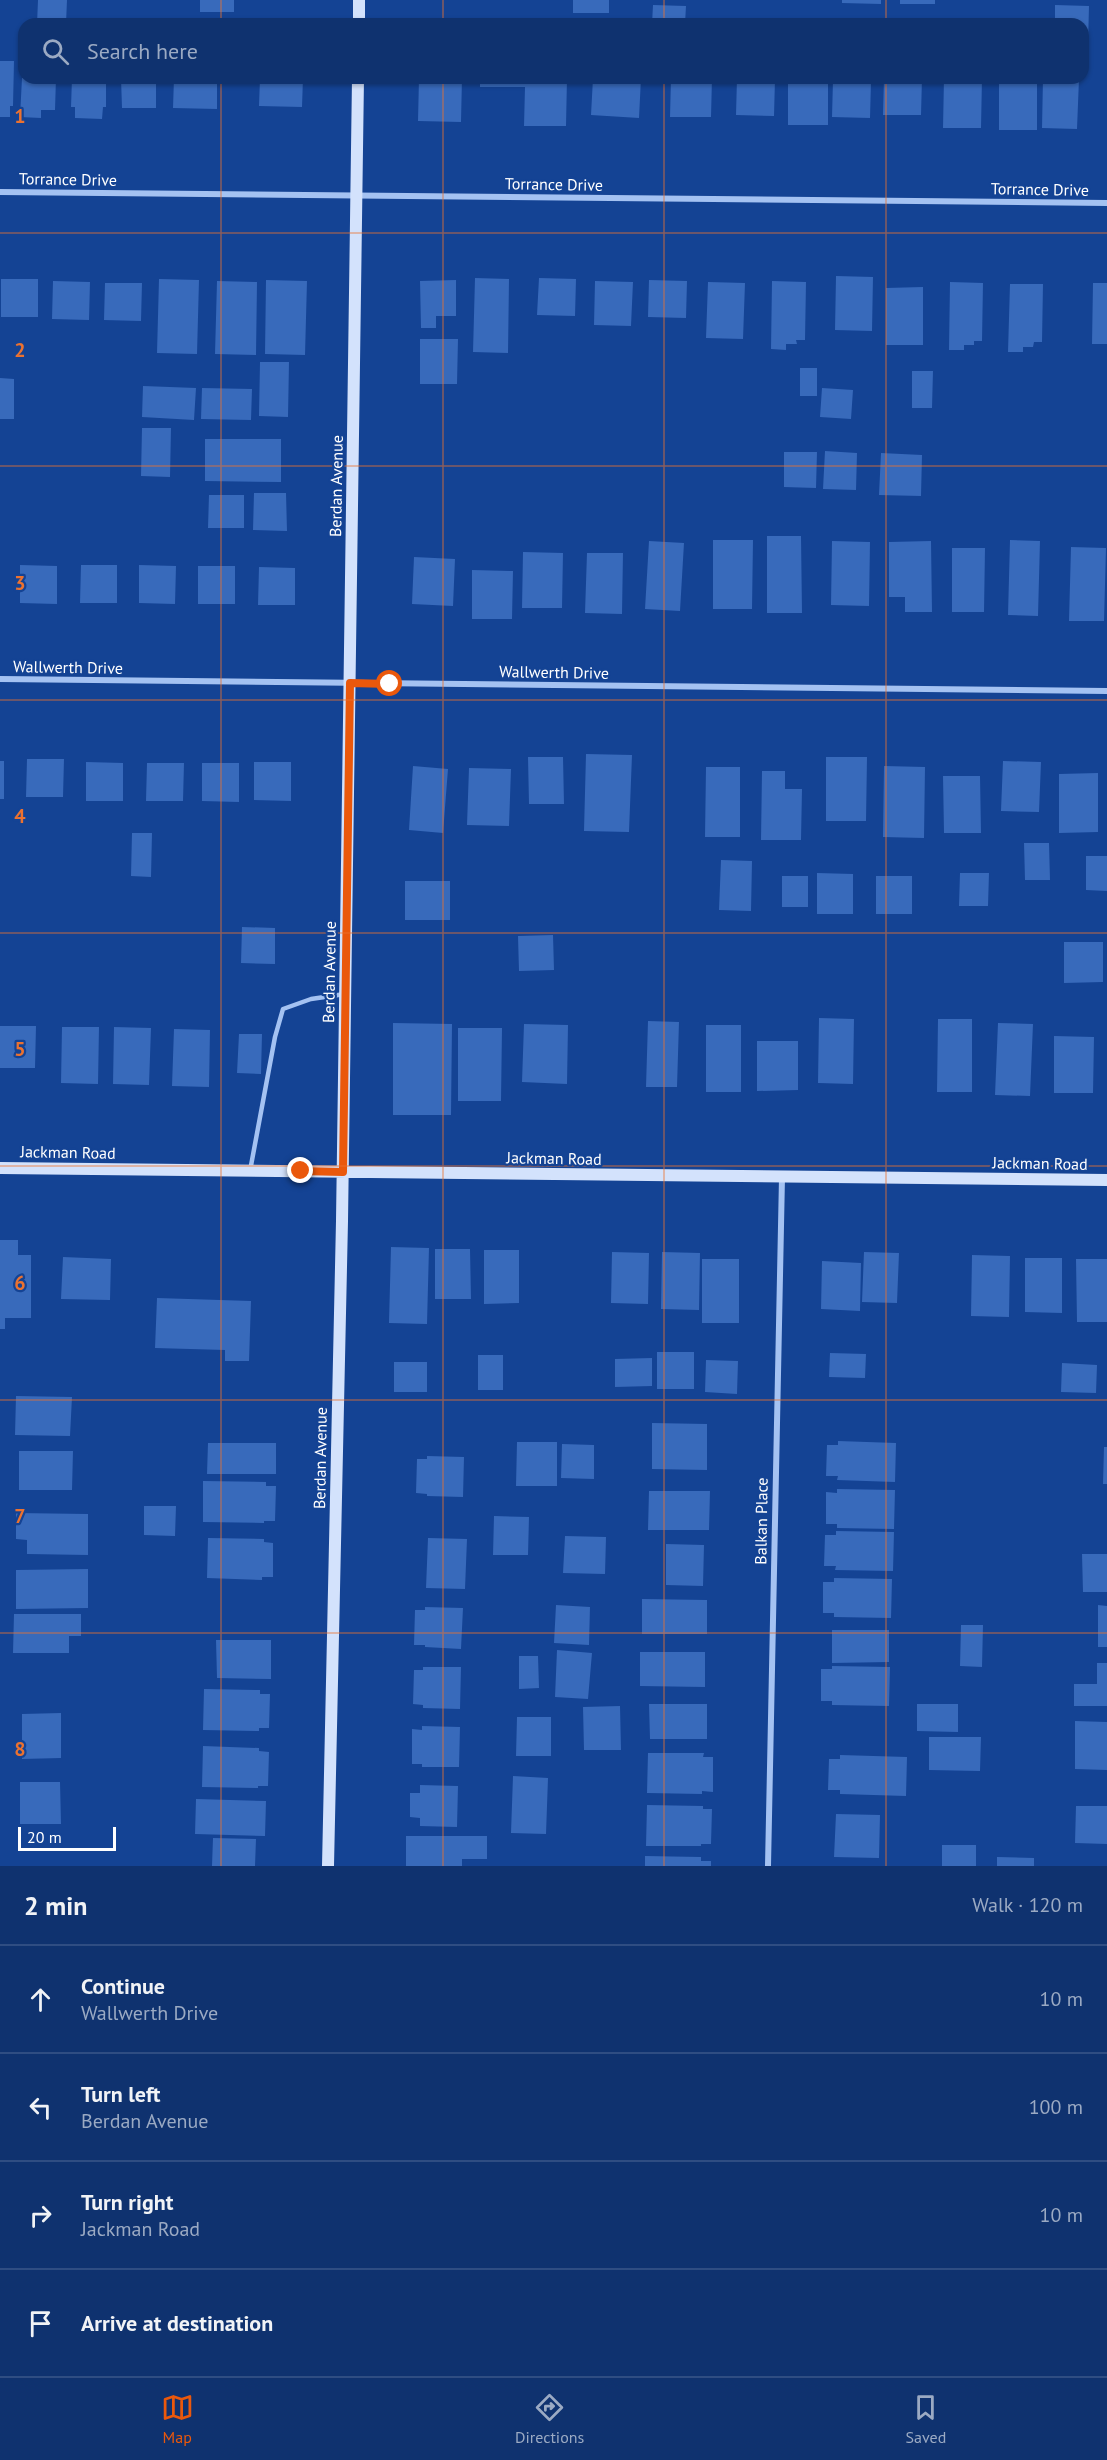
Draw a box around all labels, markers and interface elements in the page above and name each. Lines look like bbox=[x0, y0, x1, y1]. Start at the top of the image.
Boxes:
search box bbox=[18, 18, 1089, 84]
icon: search bbox=[39, 35, 72, 68]
text: Search here bbox=[87, 37, 198, 65]
text: 1 bbox=[14, 103, 26, 129]
street label: Torrance Drive bbox=[19, 168, 117, 190]
street label: Torrance Drive bbox=[505, 173, 603, 195]
street label: Torrance Drive bbox=[991, 178, 1089, 200]
text: 2 bbox=[14, 337, 26, 363]
street label: Berdan Avenue bbox=[325, 435, 347, 537]
text: 3 bbox=[14, 570, 26, 596]
street label: Wallwerth Drive bbox=[13, 656, 123, 678]
street label: Wallwerth Drive bbox=[499, 661, 609, 683]
route start bbox=[376, 670, 402, 696]
text: 4 bbox=[14, 803, 26, 829]
street label: Berdan Avenue bbox=[318, 921, 340, 1023]
text: 5 bbox=[14, 1036, 26, 1062]
street label: Jackman Road bbox=[19, 1141, 116, 1163]
street label: Jackman Road bbox=[505, 1147, 602, 1169]
street label: Jackman Road bbox=[991, 1152, 1088, 1174]
route end bbox=[287, 1157, 313, 1183]
text: 6 bbox=[14, 1270, 26, 1296]
street label: Berdan Avenue bbox=[309, 1407, 331, 1509]
street label: Balkan Place bbox=[750, 1477, 772, 1565]
text: 7 bbox=[14, 1503, 26, 1529]
text: 8 bbox=[14, 1736, 26, 1762]
scale bar bbox=[18, 1824, 116, 1852]
text: 20 m bbox=[27, 1827, 62, 1847]
text: 2 min bbox=[24, 1889, 87, 1922]
text: Walk · 120 m bbox=[972, 1892, 1083, 1918]
text: Continue bbox=[81, 1972, 165, 2000]
icon: ahead bbox=[24, 1983, 57, 2016]
text: 10 m bbox=[1040, 1986, 1083, 2012]
text: Wallwerth Drive bbox=[81, 2000, 218, 2026]
text: Turn left bbox=[81, 2080, 161, 2108]
icon: left bbox=[24, 2091, 57, 2124]
text: 100 m bbox=[1029, 2094, 1083, 2120]
text: Berdan Avenue bbox=[81, 2108, 208, 2134]
text: Turn right bbox=[81, 2188, 173, 2216]
icon: right bbox=[24, 2199, 57, 2232]
text: 10 m bbox=[1040, 2202, 1083, 2228]
text: Jackman Road bbox=[81, 2216, 200, 2242]
icon: arrive bbox=[24, 2307, 57, 2340]
text: Arrive at destination bbox=[81, 2309, 273, 2337]
tab: Map bbox=[161, 2391, 194, 2447]
tab: Directions bbox=[515, 2391, 584, 2447]
tab: Saved bbox=[906, 2391, 946, 2447]

